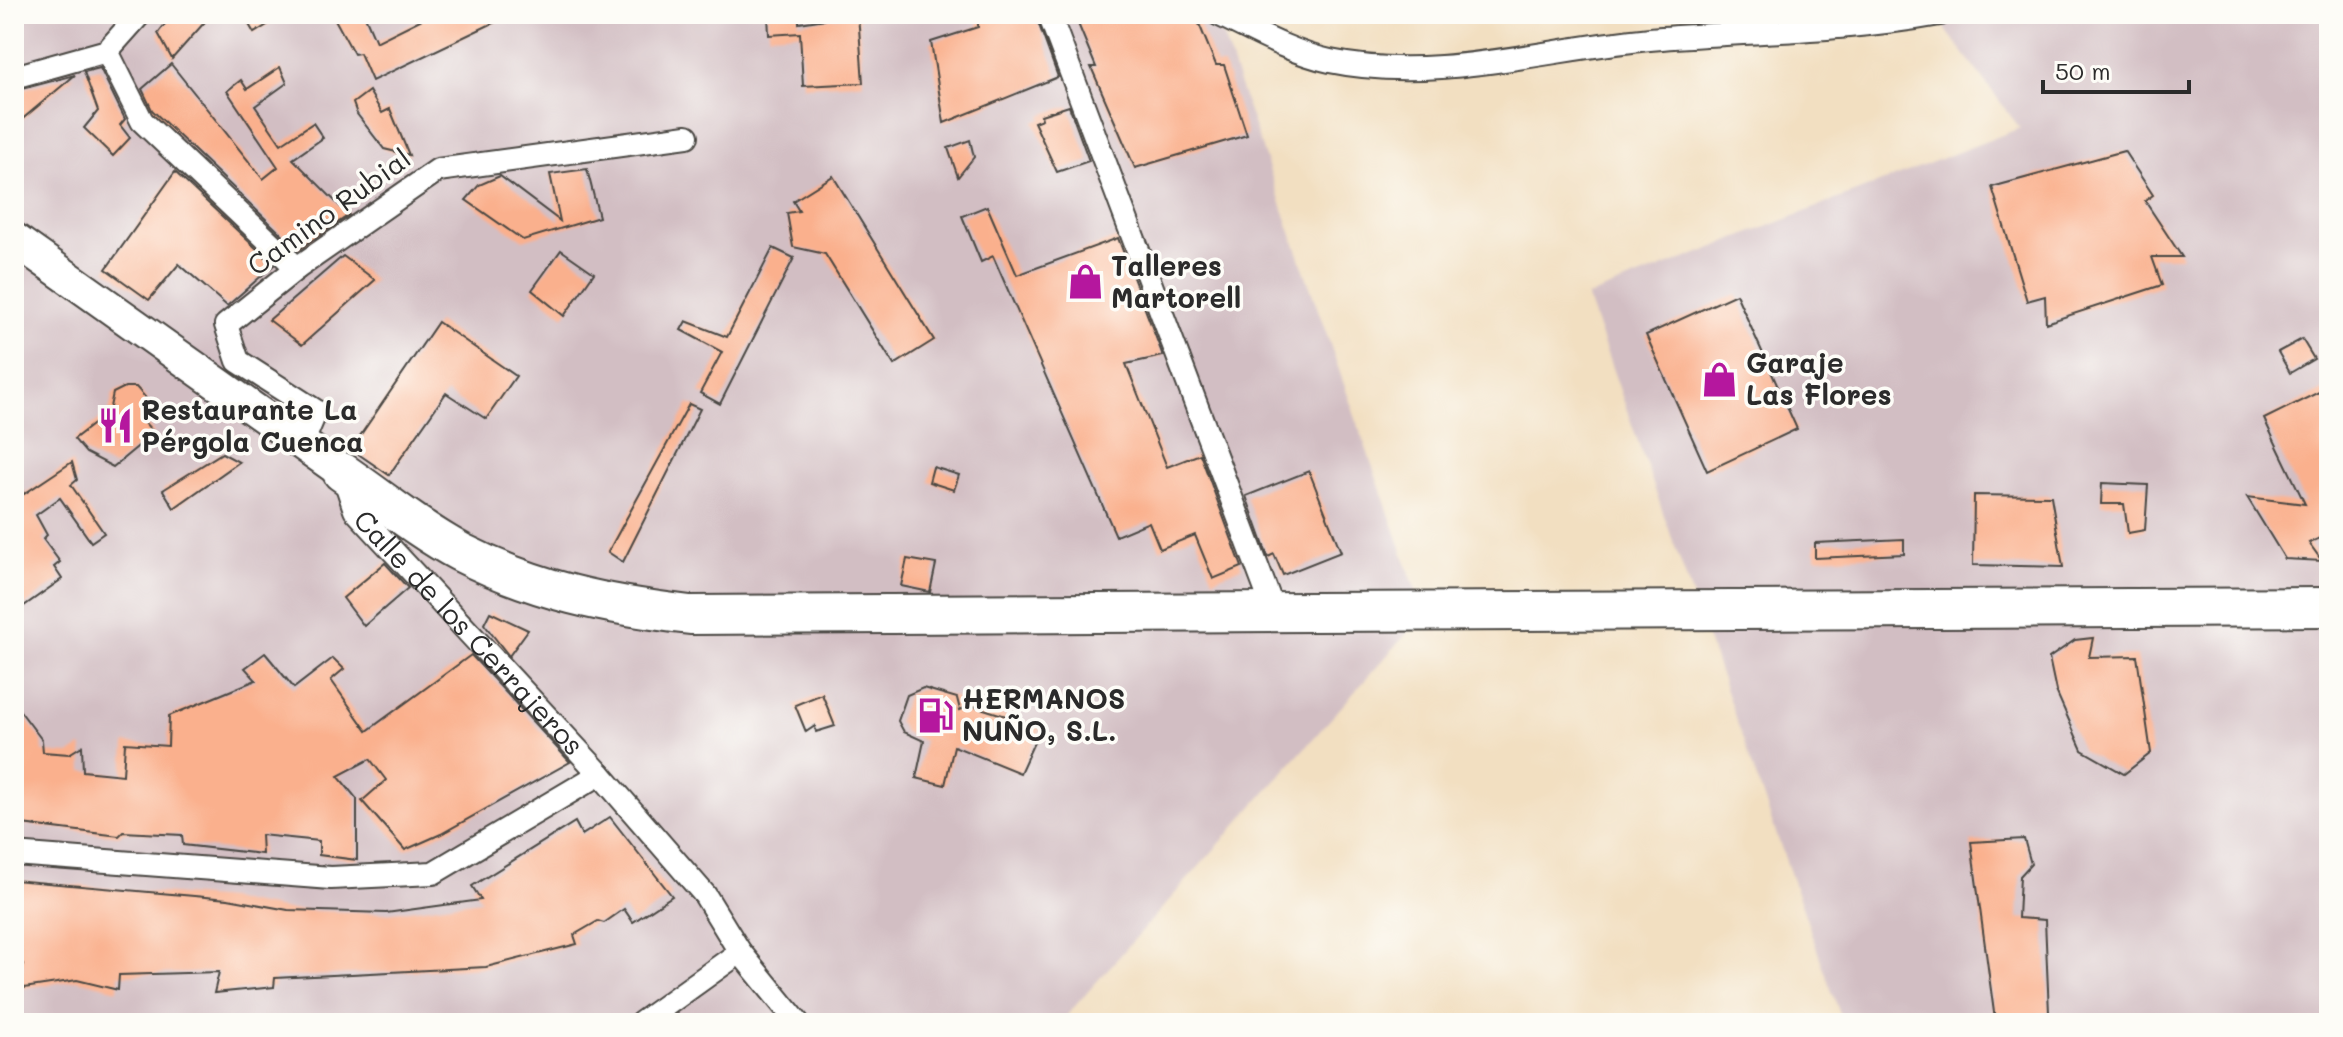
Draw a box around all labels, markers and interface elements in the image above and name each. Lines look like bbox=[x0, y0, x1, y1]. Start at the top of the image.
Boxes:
scale bar bbox=[2043, 44, 2189, 94]
text: 50 m bbox=[2055, 55, 2111, 86]
street label: Camino Rubial bbox=[240, 140, 417, 283]
place label: Talleres Martorell bbox=[1111, 247, 1241, 315]
shop icon: Talleres Martorell bbox=[1066, 263, 1104, 301]
place label: Garaje Las Flores bbox=[1746, 344, 1892, 412]
shop icon: Garaje Las Flores bbox=[1701, 360, 1739, 398]
place label: Restaurante La Pérgola Cuenca bbox=[141, 391, 363, 459]
restaurant icon: Restaurante La Pérgola Cuenca bbox=[96, 407, 134, 445]
street label: Calle de los Cerrajeros bbox=[347, 502, 592, 762]
place label: HERMANOS NUÑO, S.L. bbox=[962, 680, 1126, 748]
fuel station icon: HERMANOS NUÑO, S.L. bbox=[917, 696, 955, 734]

